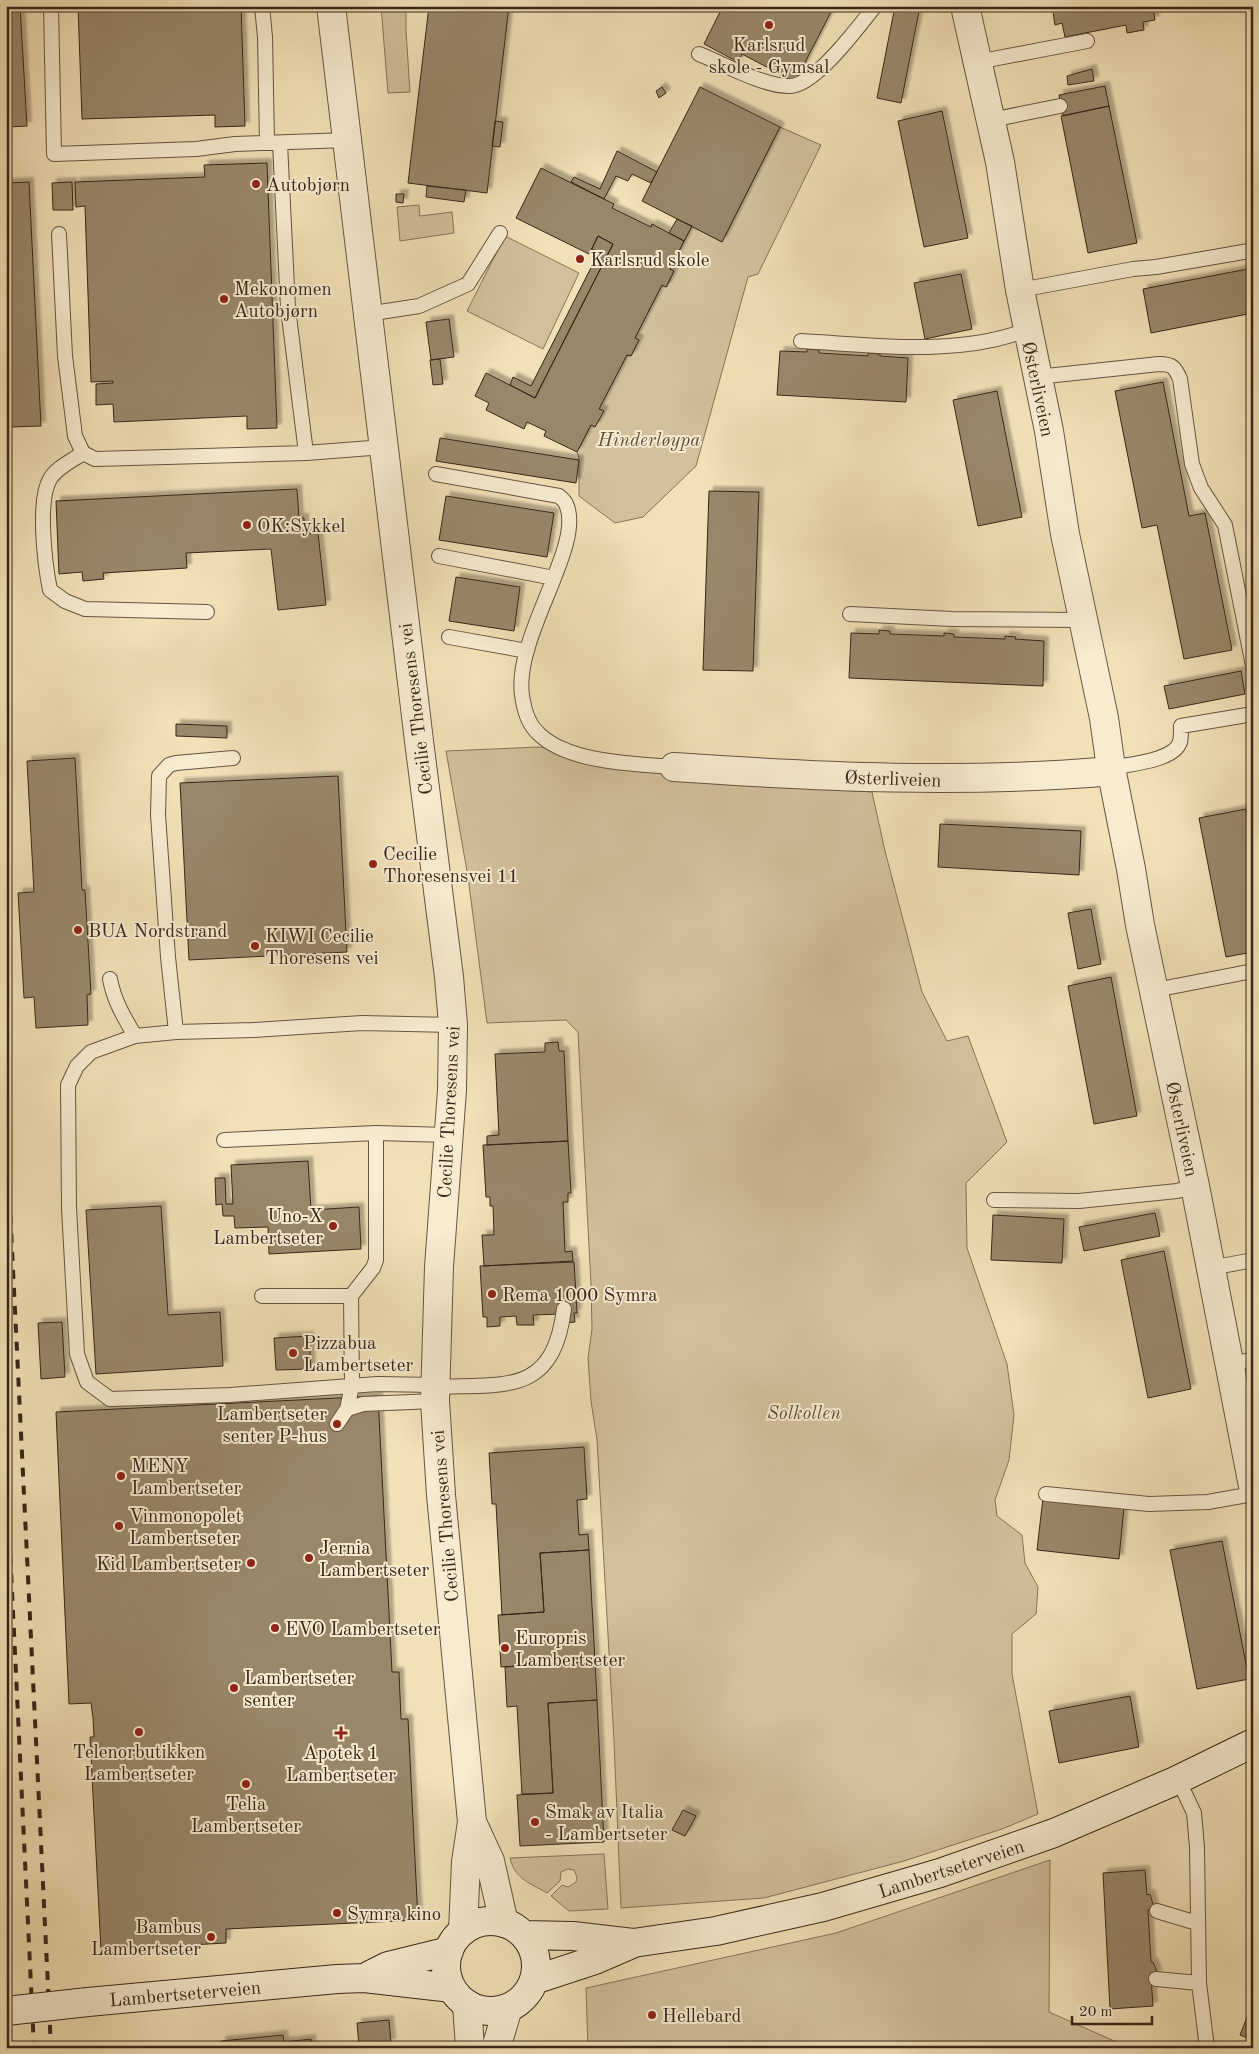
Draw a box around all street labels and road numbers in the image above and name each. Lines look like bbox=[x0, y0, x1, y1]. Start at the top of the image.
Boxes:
street label: Østerliveien bbox=[1017, 340, 1056, 439]
street label: Cecilie Thoresens vei bbox=[398, 622, 437, 796]
street label: Østerliveien bbox=[844, 769, 942, 792]
street label: Cecilie Thoresens vei bbox=[436, 1025, 465, 1199]
street label: Østerliveien bbox=[1161, 1080, 1200, 1179]
street label: Cecilie Thoresens vei bbox=[429, 1429, 463, 1603]
street label: Lambertseterveien bbox=[876, 1838, 1027, 1903]
street label: Lambertseterveien bbox=[109, 1979, 262, 2012]

